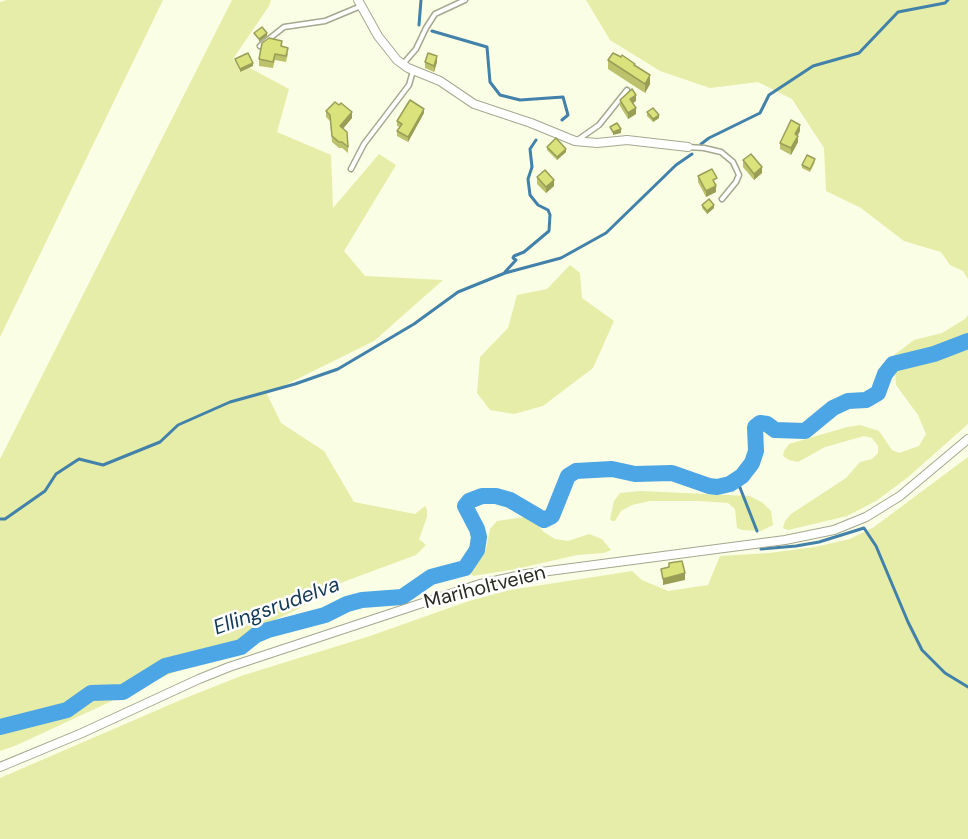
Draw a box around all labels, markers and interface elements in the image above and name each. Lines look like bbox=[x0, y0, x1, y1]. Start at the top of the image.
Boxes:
street label: Mariholtveien bbox=[422, 561, 548, 615]
water label: Ellingsrudelva bbox=[210, 572, 344, 642]

